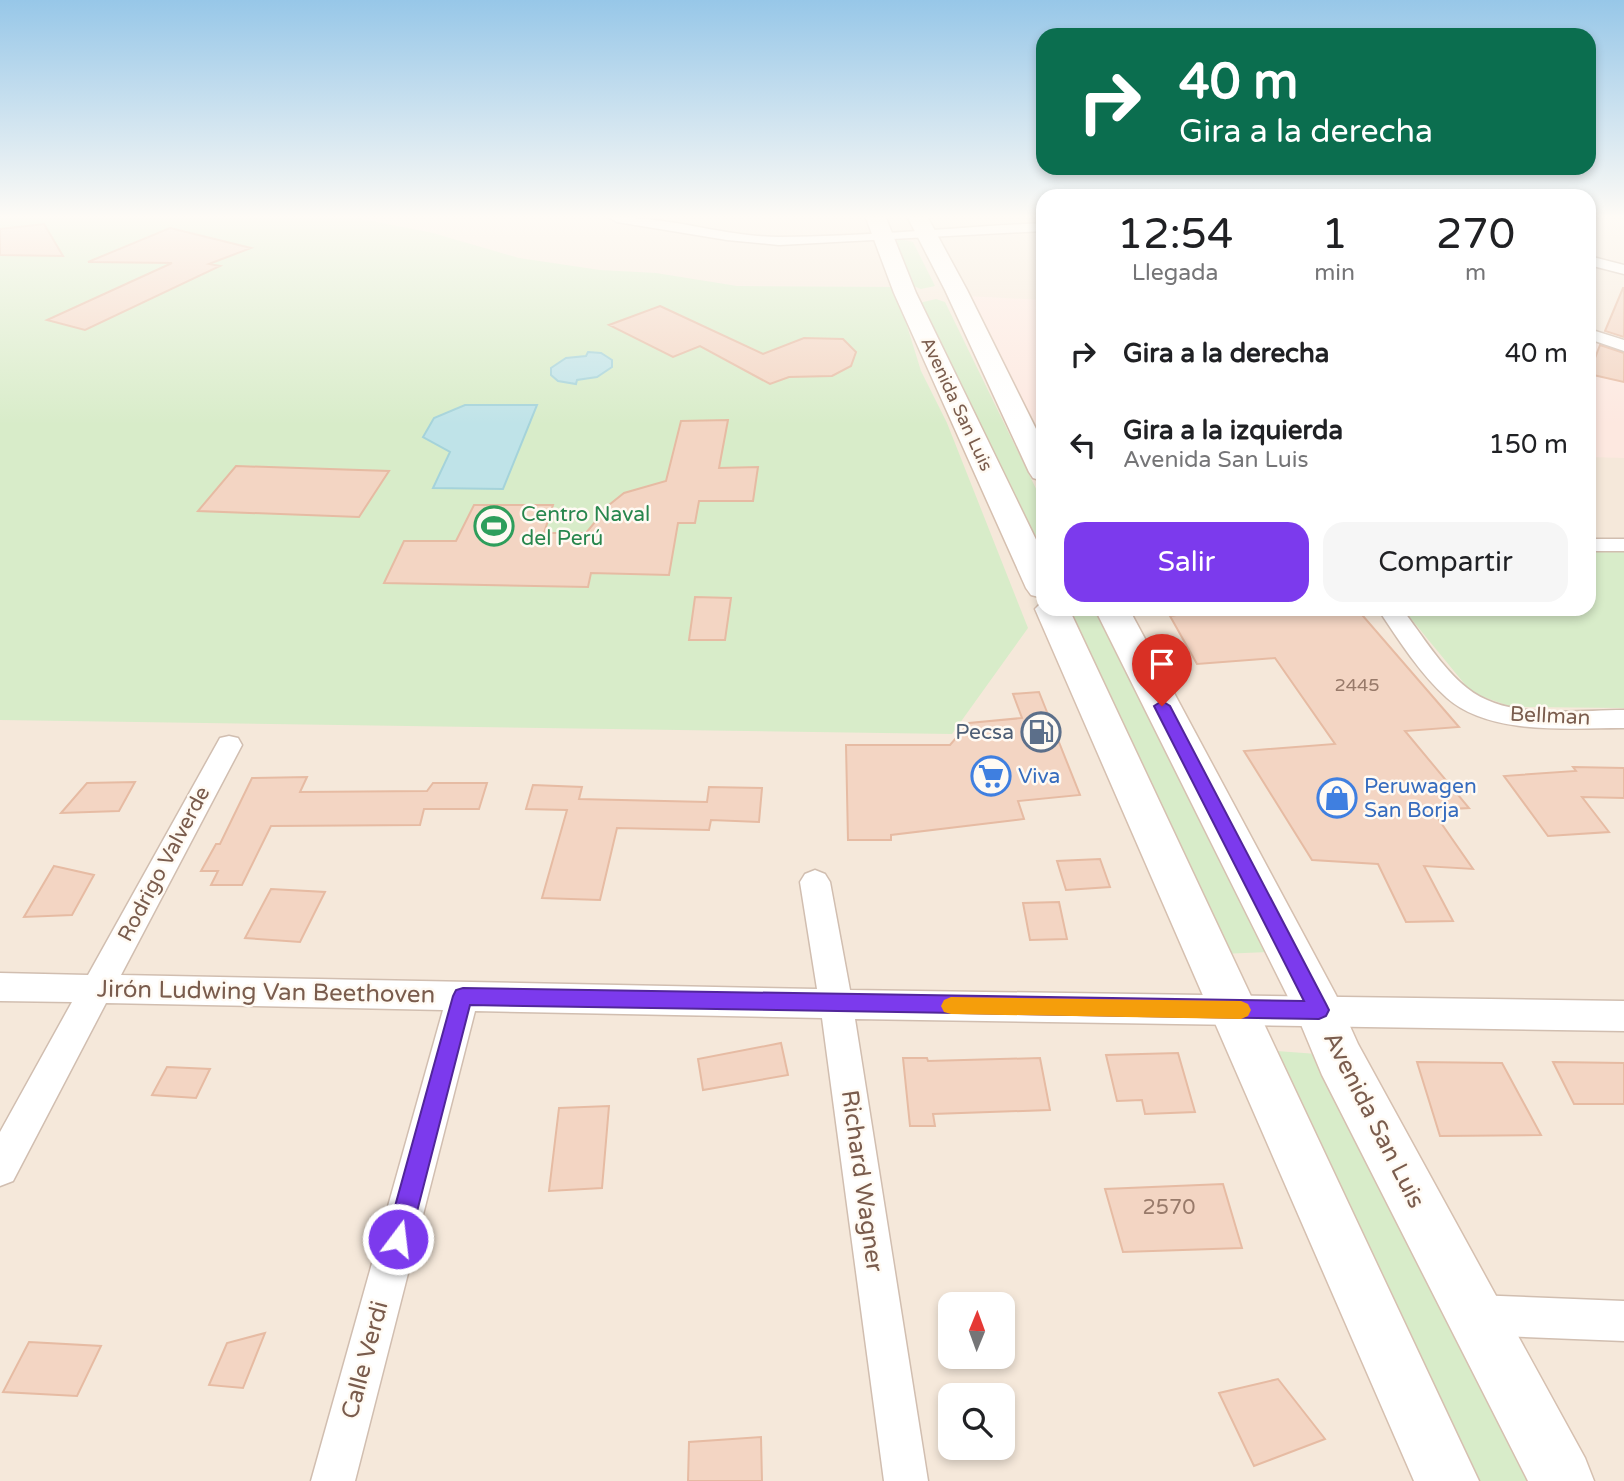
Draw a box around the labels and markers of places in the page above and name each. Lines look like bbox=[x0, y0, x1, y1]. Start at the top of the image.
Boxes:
place label: Centro Naval del Perú bbox=[521, 502, 650, 551]
sports icon: Centro Naval del Perú bbox=[473, 505, 515, 547]
pin bbox=[1132, 634, 1192, 706]
fuel station icon: Pecsa bbox=[1020, 711, 1062, 753]
place label: Pecsa bbox=[955, 720, 1014, 745]
supermarket icon: Viva bbox=[970, 755, 1012, 797]
place label: Viva bbox=[1018, 764, 1060, 789]
place label: Peruwagen San Borja bbox=[1364, 774, 1477, 823]
shop icon: Peruwagen San Borja bbox=[1316, 777, 1358, 819]

